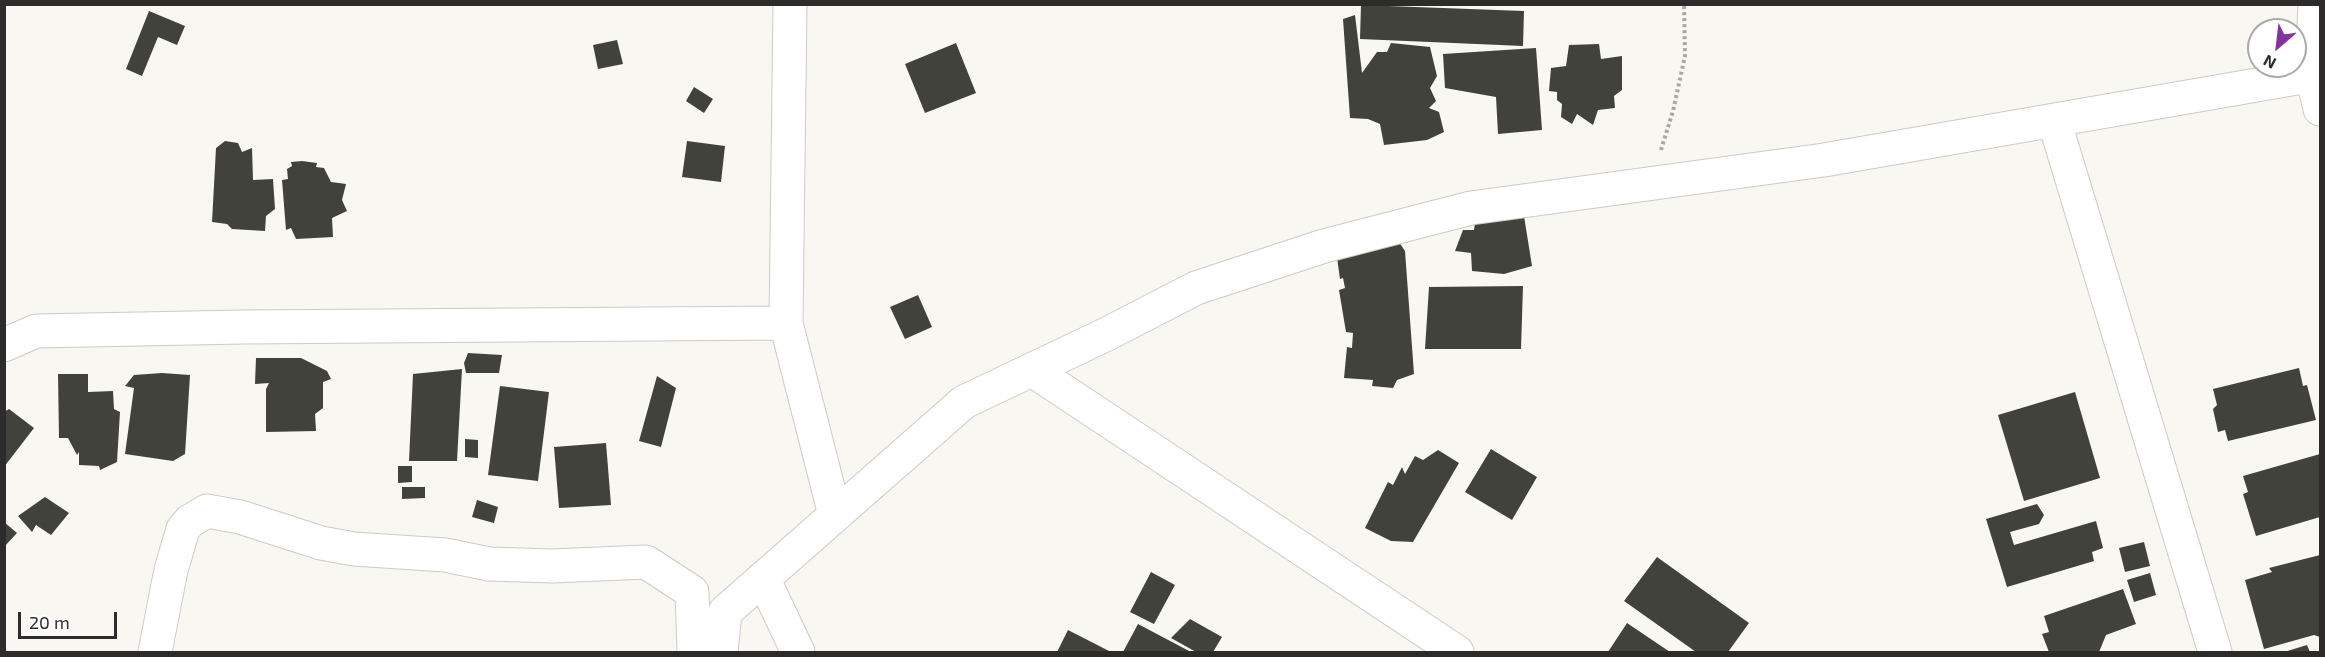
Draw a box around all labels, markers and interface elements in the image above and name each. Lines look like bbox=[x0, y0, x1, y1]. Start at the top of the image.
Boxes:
north arrow bbox=[2247, 18, 2307, 78]
text: N bbox=[2260, 51, 2279, 74]
scale bar bbox=[21, 600, 120, 638]
text: 20 m bbox=[29, 611, 70, 633]

